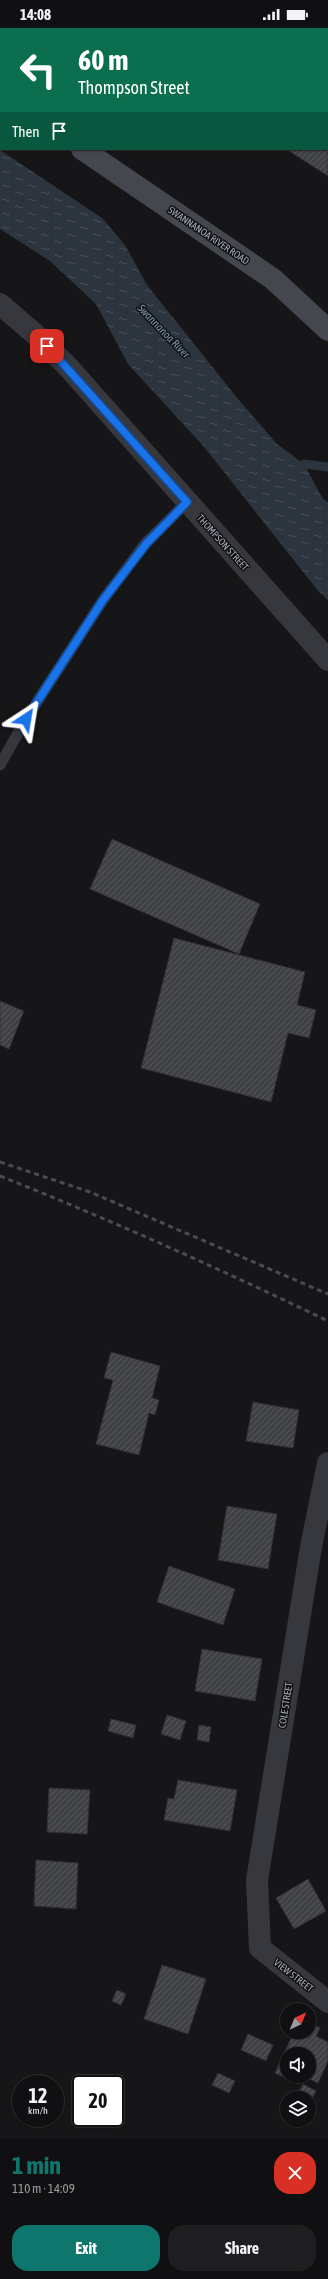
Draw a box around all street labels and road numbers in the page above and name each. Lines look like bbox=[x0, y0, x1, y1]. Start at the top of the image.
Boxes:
street label: SWANNANOA RIVER ROAD bbox=[166, 204, 252, 267]
street label: THOMPSON STREET bbox=[195, 512, 251, 573]
street label: COLE STREET bbox=[276, 1681, 295, 1729]
street label: VIEW STREET bbox=[272, 1957, 316, 1995]

